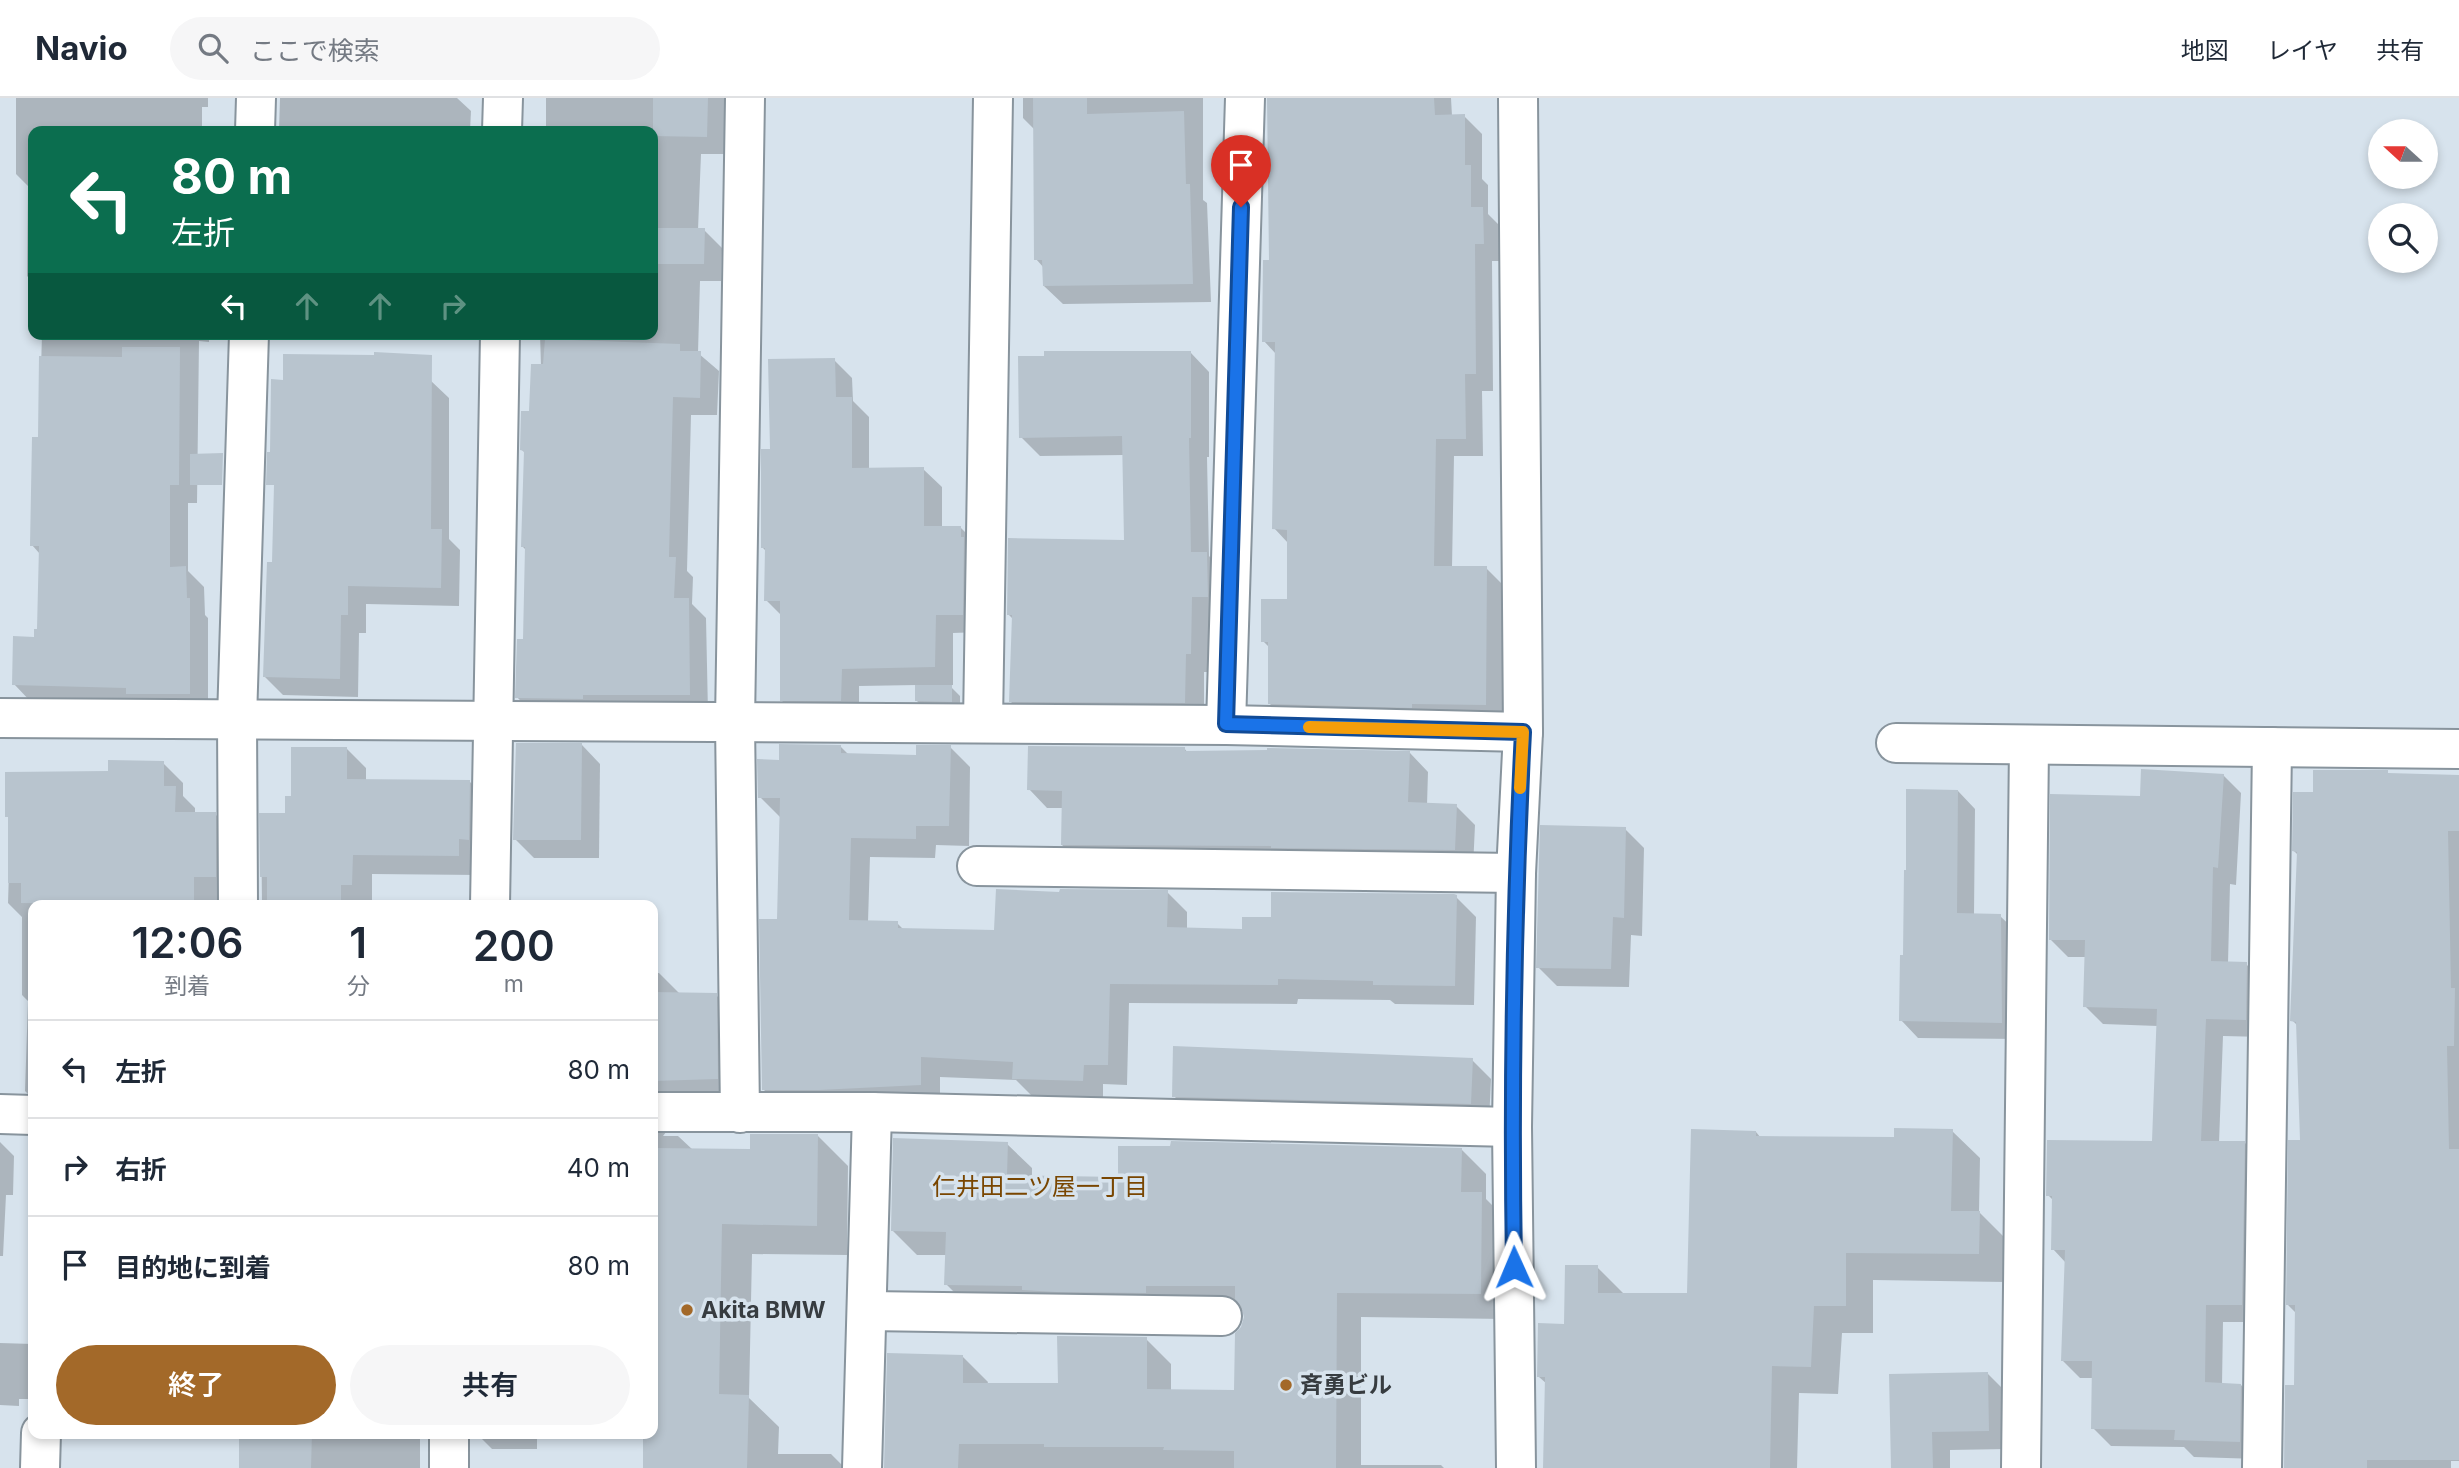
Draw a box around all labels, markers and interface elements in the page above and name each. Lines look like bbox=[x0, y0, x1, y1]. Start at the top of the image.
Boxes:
search box bbox=[170, 17, 660, 80]
text: Navio bbox=[35, 28, 128, 68]
icon: search bbox=[194, 29, 232, 67]
text: ここで検索 bbox=[250, 35, 380, 66]
text: 地図 bbox=[2181, 36, 2229, 65]
text: レイヤ bbox=[2267, 36, 2338, 65]
text: 共有 bbox=[2376, 36, 2424, 65]
north arrow bbox=[2368, 119, 2438, 189]
map controls bbox=[2368, 119, 2438, 273]
pin bbox=[1211, 135, 1271, 207]
icon: arrive bbox=[1222, 146, 1260, 184]
text: 80 m bbox=[171, 147, 292, 206]
icon: left bbox=[56, 154, 147, 245]
button: search bbox=[2368, 203, 2438, 273]
text: 左折 bbox=[171, 213, 235, 252]
icon: left bbox=[215, 287, 253, 325]
icon: ahead bbox=[288, 287, 326, 325]
icon: ahead bbox=[361, 287, 399, 325]
icon: right bbox=[434, 287, 472, 325]
text: 12:06 bbox=[131, 917, 243, 968]
text: 1 bbox=[349, 917, 367, 968]
text: 200 bbox=[473, 920, 555, 971]
text: m bbox=[504, 970, 524, 998]
text: 到着 bbox=[164, 972, 210, 1000]
text: 分 bbox=[347, 972, 370, 1000]
icon: left bbox=[56, 1050, 94, 1088]
text: 80 m bbox=[567, 1054, 630, 1085]
text: 左折 bbox=[115, 1056, 167, 1087]
icon: right bbox=[56, 1148, 94, 1186]
text: 40 m bbox=[567, 1152, 630, 1183]
text: 右折 bbox=[115, 1154, 167, 1185]
district label: 仁井田二ツ屋一丁目 bbox=[932, 1172, 1148, 1201]
position arrow bbox=[1477, 1230, 1551, 1304]
icon: arrive bbox=[56, 1246, 94, 1284]
text: 80 m bbox=[567, 1250, 630, 1281]
text: 目的地に到着 bbox=[115, 1252, 271, 1283]
place label: Akita BMW bbox=[701, 1296, 826, 1324]
marker: Akita BMW bbox=[679, 1302, 695, 1318]
button: 終了 bbox=[56, 1345, 336, 1425]
button: 共有 bbox=[350, 1345, 630, 1425]
place label: 斉勇ビル bbox=[1300, 1371, 1392, 1399]
marker: 斉勇ビル bbox=[1278, 1377, 1294, 1393]

